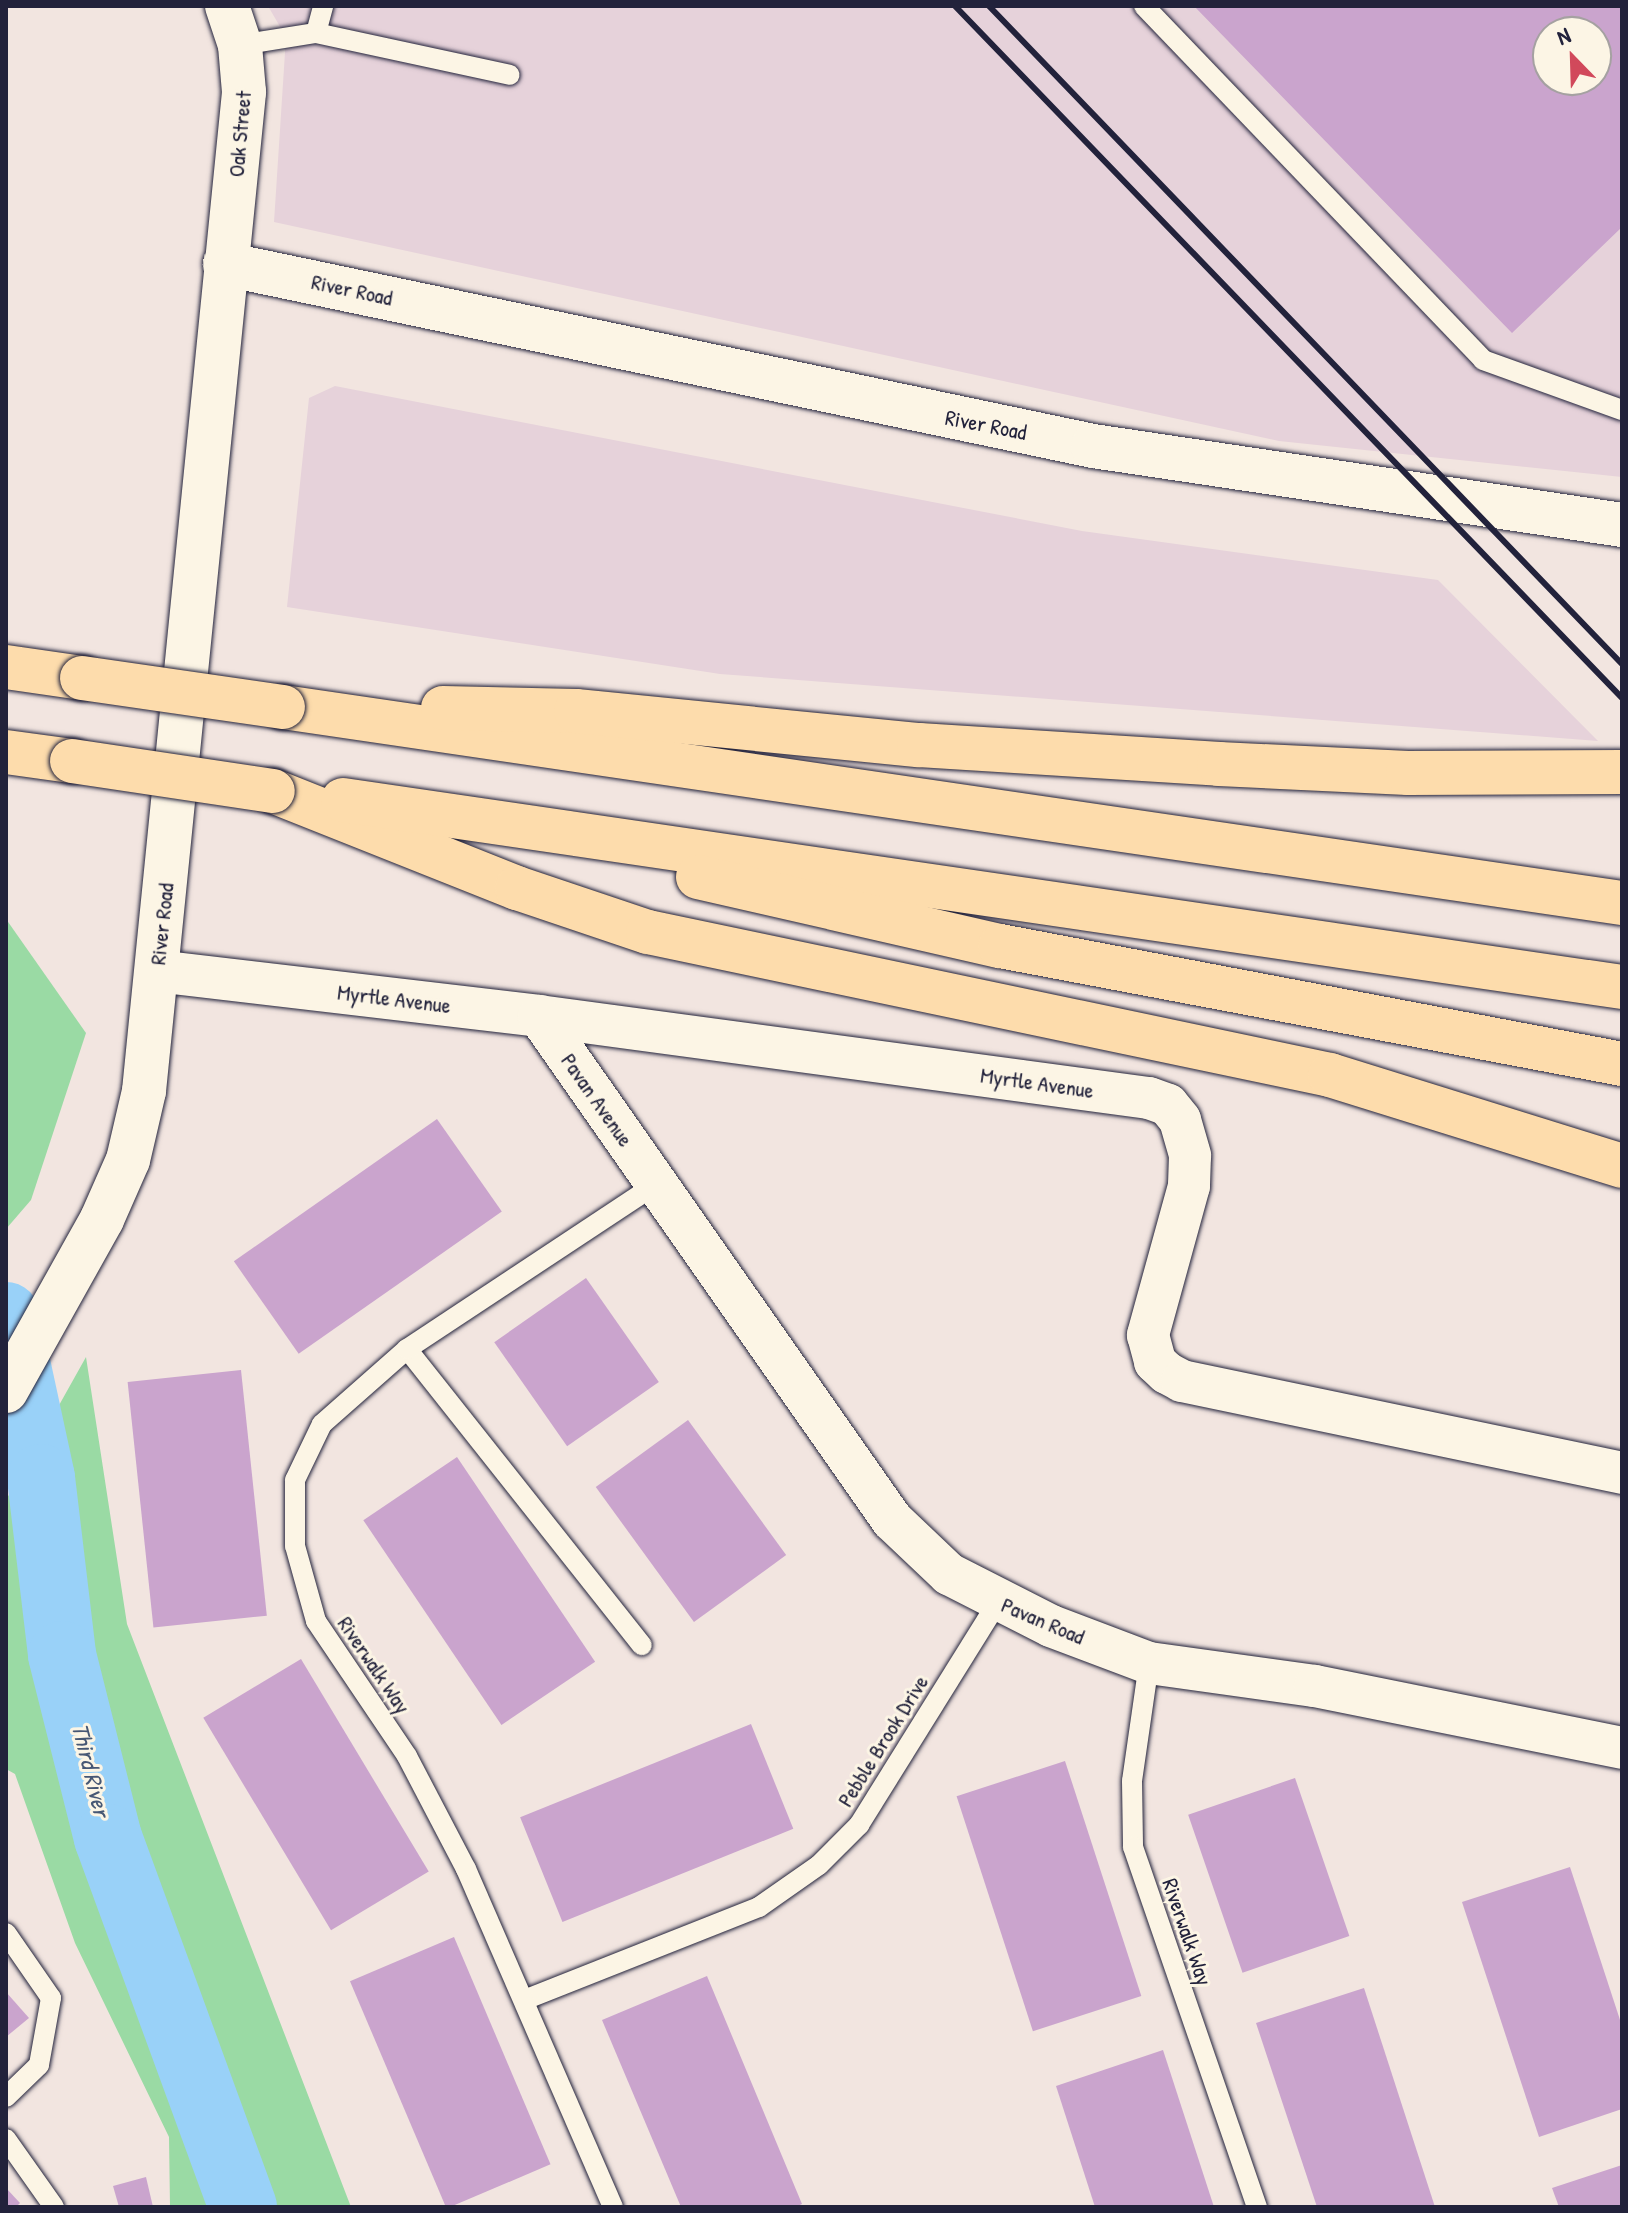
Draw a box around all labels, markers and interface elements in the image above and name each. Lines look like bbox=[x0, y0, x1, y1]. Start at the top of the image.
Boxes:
north arrow bbox=[1532, 16, 1612, 96]
text: N bbox=[1552, 20, 1575, 52]
street label: Oak Street bbox=[223, 90, 257, 178]
street label: River Road bbox=[309, 269, 395, 311]
street label: River Road bbox=[943, 404, 1029, 446]
street label: River Road bbox=[145, 882, 179, 966]
street label: Myrtle Avenue bbox=[336, 979, 452, 1019]
street label: Pavan Avenue bbox=[555, 1048, 639, 1152]
street label: Myrtle Avenue bbox=[979, 1062, 1095, 1104]
street label: Pavan Road bbox=[997, 1592, 1089, 1650]
street label: Riverwalk Way bbox=[332, 1611, 416, 1719]
street label: Pebble Brook Drive bbox=[832, 1670, 934, 1812]
water label: Third River bbox=[65, 1720, 117, 1820]
street label: Riverwalk Way bbox=[1156, 1875, 1218, 1989]

